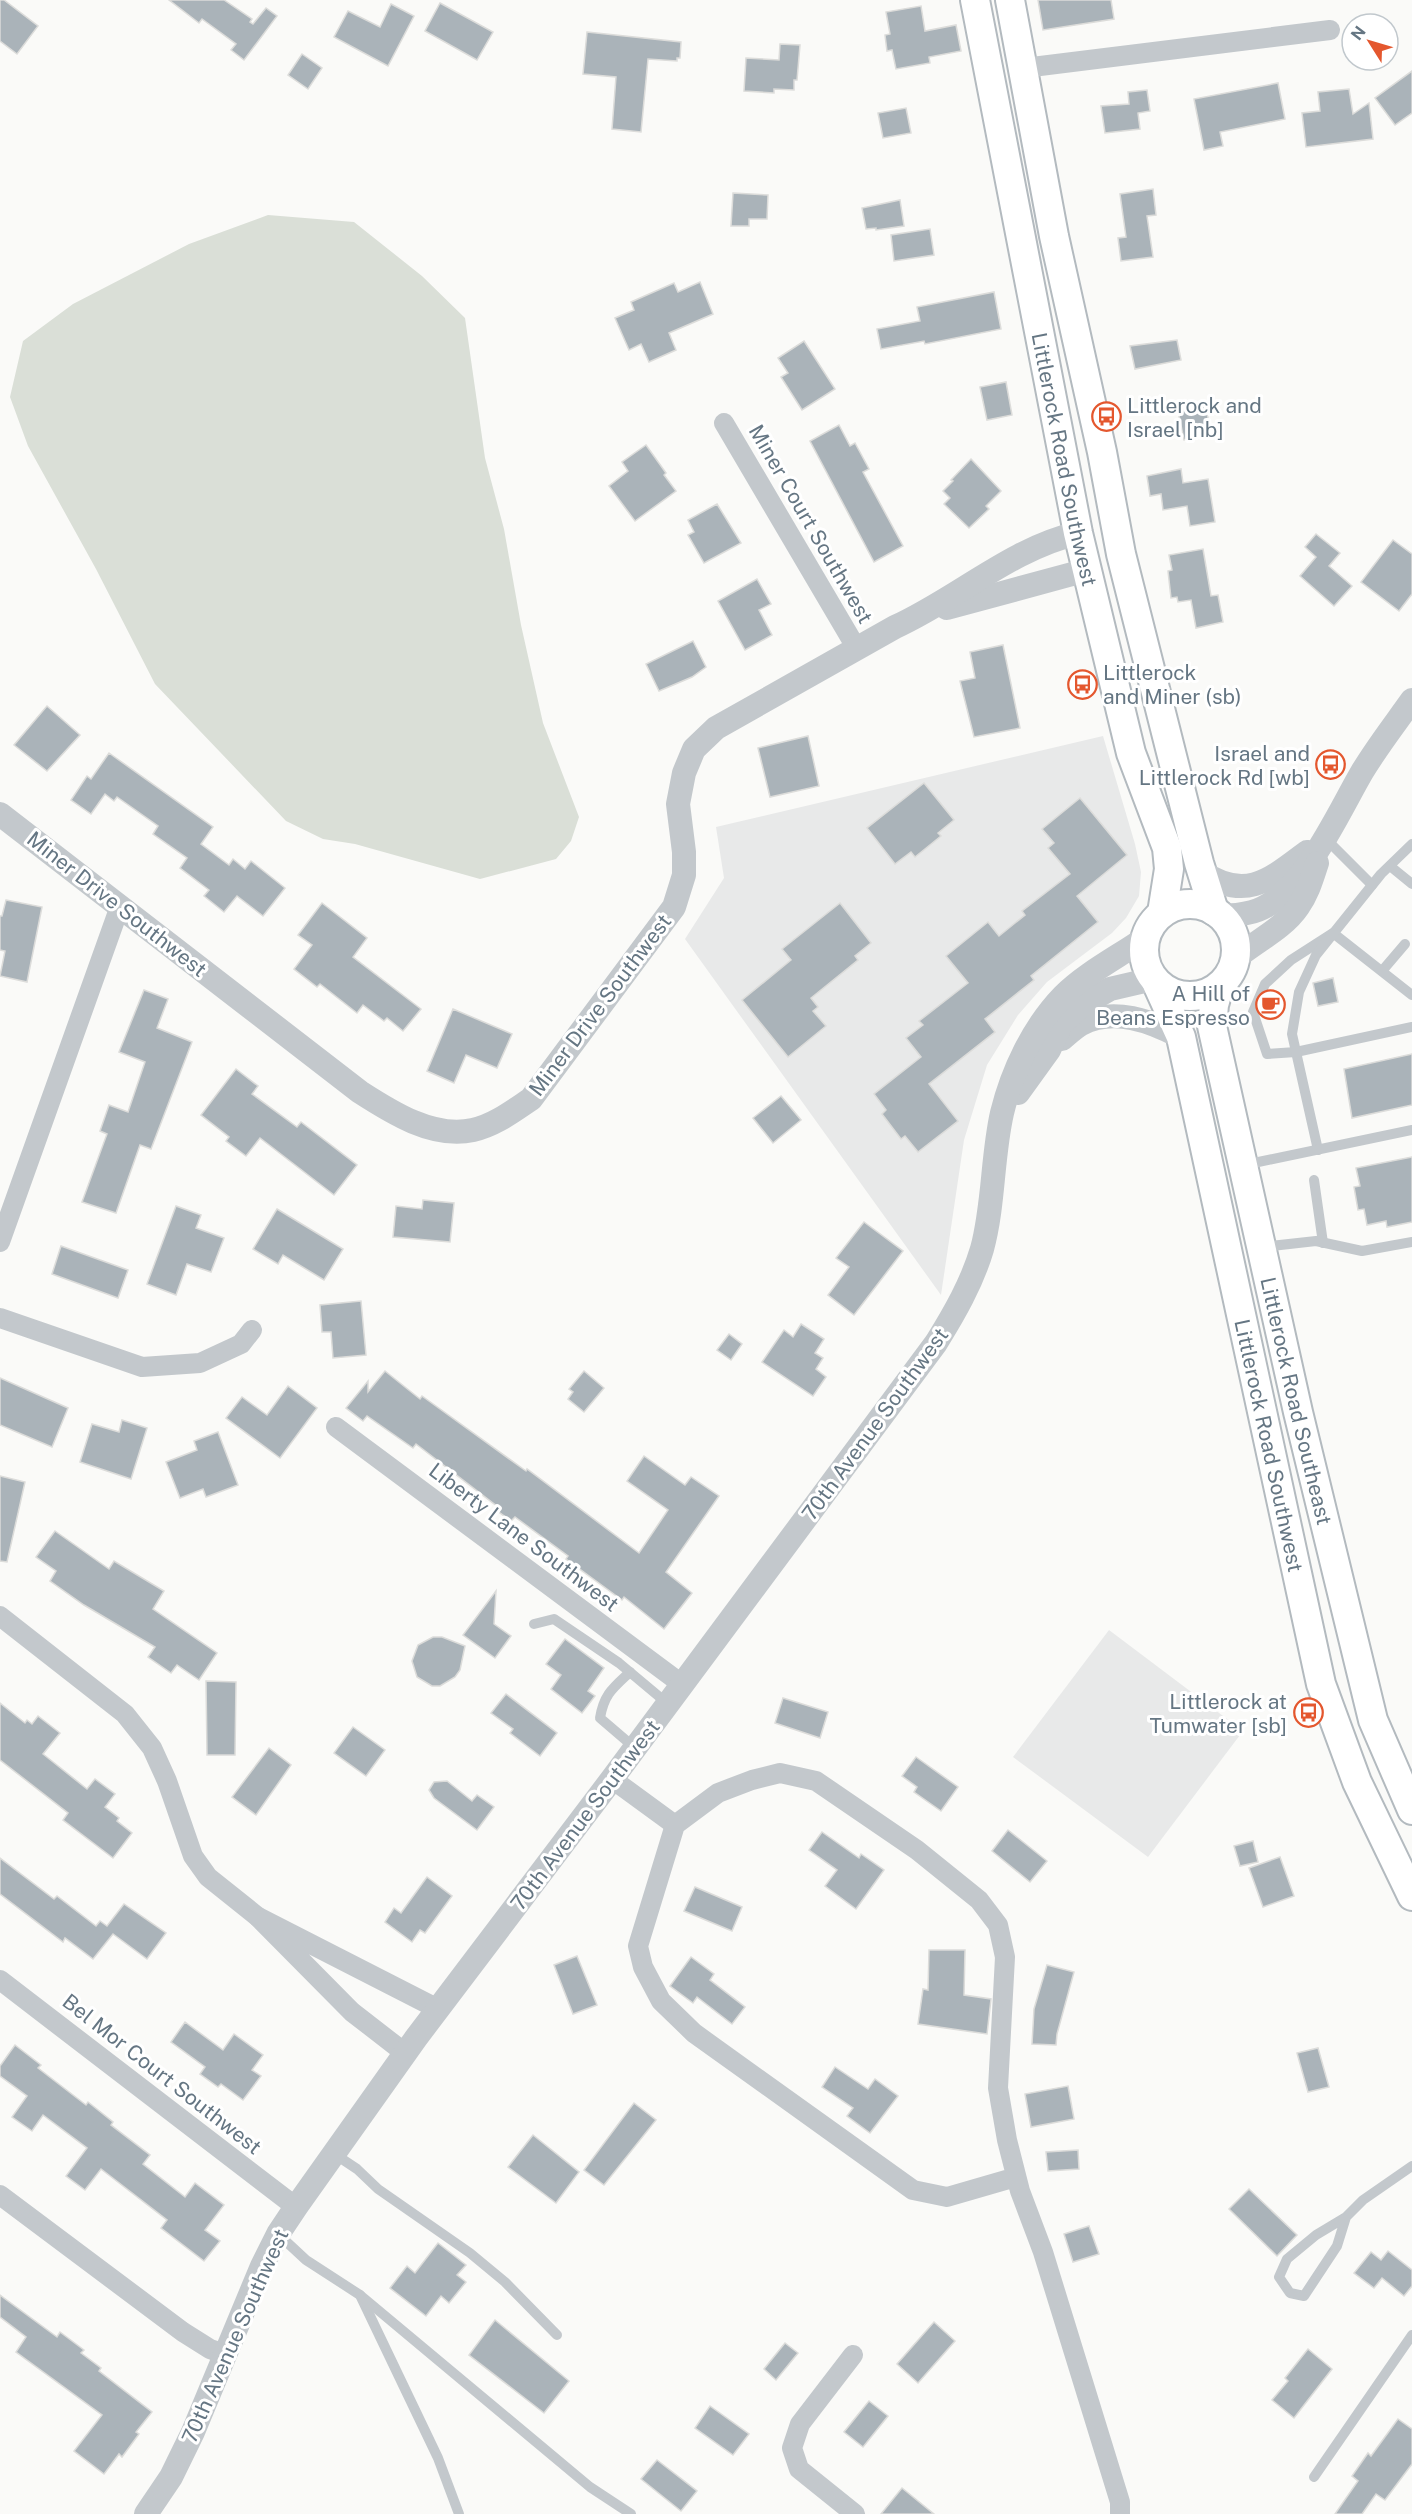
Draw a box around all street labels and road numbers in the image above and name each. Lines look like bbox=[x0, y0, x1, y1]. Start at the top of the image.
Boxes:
street label: Littlerock Road Southwest bbox=[1027, 330, 1103, 589]
street label: Miner Court Southwest bbox=[744, 420, 878, 628]
street label: Miner Drive Southwest bbox=[22, 826, 212, 982]
street label: Miner Drive Southwest bbox=[524, 909, 676, 1101]
street label: Littlerock Road Southeast bbox=[1256, 1275, 1337, 1527]
street label: Littlerock Road Southwest bbox=[1230, 1317, 1309, 1574]
street label: 70th Avenue Southwest bbox=[797, 1323, 953, 1525]
street label: Liberty Lane Southwest bbox=[424, 1457, 624, 1617]
street label: 70th Avenue Southwest bbox=[505, 1715, 665, 1915]
street label: Bel Mor Court Southwest bbox=[58, 1989, 266, 2159]
street label: 70th Avenue Southwest bbox=[176, 2225, 294, 2447]

